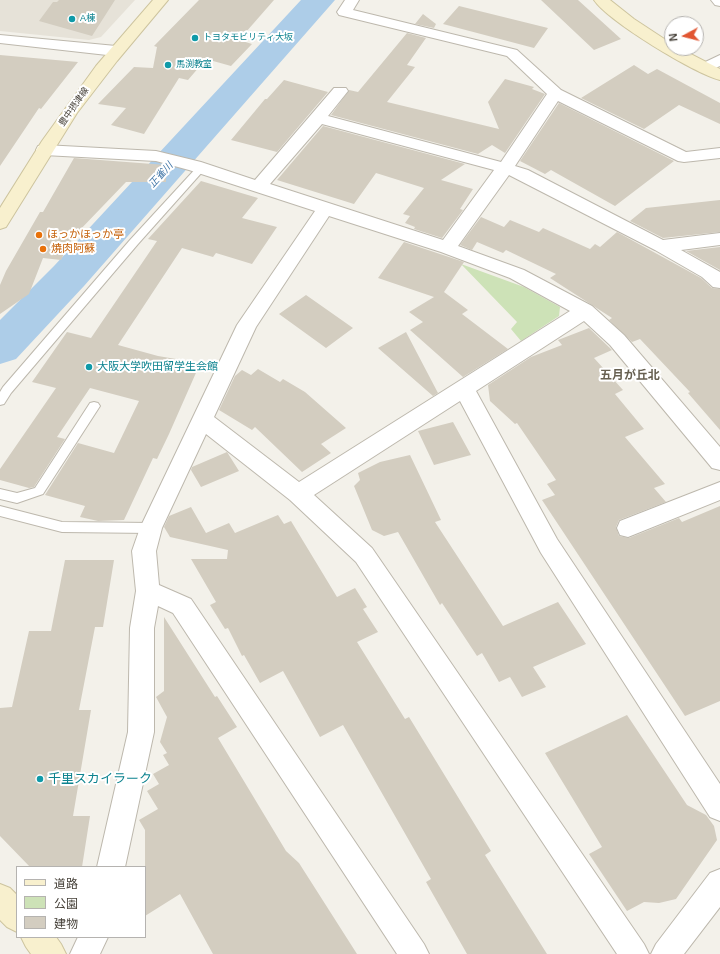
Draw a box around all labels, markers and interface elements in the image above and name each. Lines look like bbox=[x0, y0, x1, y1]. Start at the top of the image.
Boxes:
marker: A棟 bbox=[67, 14, 77, 24]
place label: A棟 bbox=[80, 14, 95, 24]
north arrow bbox=[664, 16, 704, 56]
marker: トヨタモビリティ大坂 bbox=[190, 33, 200, 43]
place label: トヨタモビリティ大坂 bbox=[203, 33, 293, 43]
text: N bbox=[667, 33, 680, 42]
marker: 馬渕教室 bbox=[163, 60, 173, 70]
place label: 馬渕教室 bbox=[176, 60, 212, 70]
street label: 豊中摂津線 bbox=[57, 85, 91, 129]
water label: 正雀川 bbox=[147, 160, 175, 190]
place label: ほっかほっか亭 bbox=[47, 228, 124, 242]
marker: ほっかほっか亭 bbox=[34, 230, 44, 240]
place label: 焼肉阿蘇 bbox=[51, 242, 95, 256]
marker: 焼肉阿蘇 bbox=[38, 244, 48, 254]
place label: 大阪大学吹田留学生会館 bbox=[97, 360, 218, 374]
marker: 大阪大学吹田留学生会館 bbox=[84, 362, 94, 372]
district label: 五月が丘北 bbox=[600, 369, 660, 383]
place label: 千里スカイラーク bbox=[48, 771, 152, 787]
marker: 千里スカイラーク bbox=[35, 774, 45, 784]
legend bbox=[16, 866, 146, 938]
text: 道路 bbox=[54, 877, 78, 891]
text: 公園 bbox=[54, 897, 78, 911]
text: 建物 bbox=[54, 917, 78, 931]

